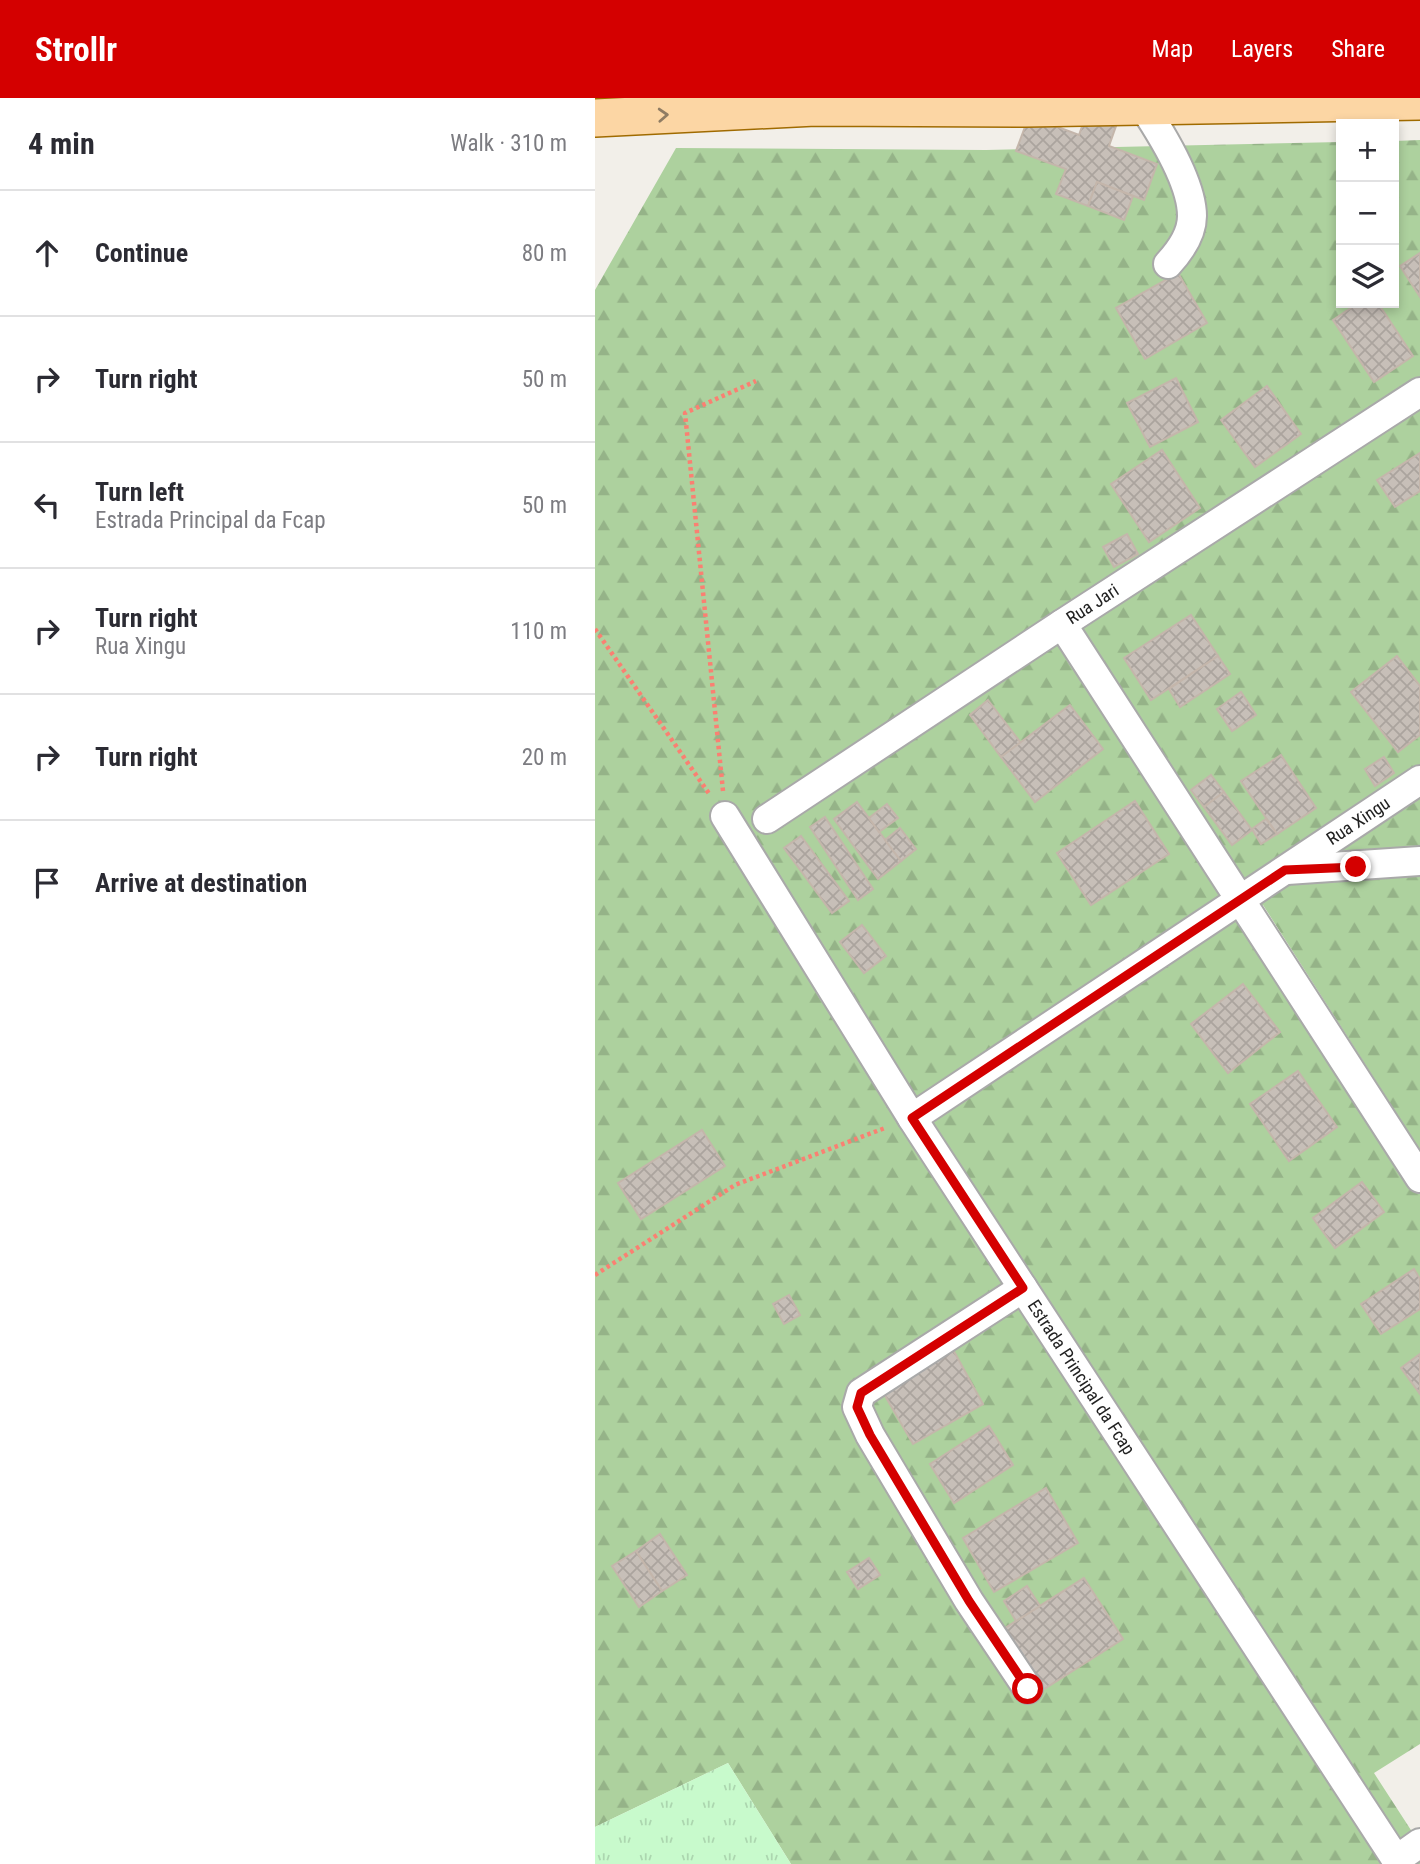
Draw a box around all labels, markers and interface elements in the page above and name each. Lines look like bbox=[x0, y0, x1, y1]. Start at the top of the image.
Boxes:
text: Strollr bbox=[35, 30, 117, 69]
text: Map bbox=[1152, 35, 1193, 63]
text: Layers bbox=[1231, 35, 1293, 63]
text: Share bbox=[1331, 35, 1385, 63]
one-way arrow bbox=[658, 108, 669, 123]
map controls bbox=[1336, 119, 1399, 308]
button: + bbox=[1336, 119, 1399, 182]
text: 4 min bbox=[28, 126, 95, 161]
text: Walk · 310 m bbox=[450, 130, 567, 157]
button: − bbox=[1336, 182, 1399, 245]
icon: ahead bbox=[28, 234, 66, 272]
text: Continue bbox=[95, 238, 188, 268]
text: 80 m bbox=[522, 240, 567, 267]
button: layers bbox=[1336, 245, 1399, 308]
icon: right bbox=[28, 360, 66, 398]
text: Turn right bbox=[95, 364, 197, 394]
text: 50 m bbox=[522, 366, 567, 393]
text: Turn left bbox=[95, 477, 184, 507]
icon: left bbox=[28, 486, 66, 524]
text: 50 m bbox=[522, 492, 567, 519]
text: Estrada Principal da Fcap bbox=[95, 507, 326, 534]
street label: Rua Jari bbox=[1062, 579, 1122, 628]
text: Turn right bbox=[95, 603, 197, 633]
icon: right bbox=[28, 612, 66, 650]
text: 110 m bbox=[510, 618, 567, 645]
text: Rua Xingu bbox=[95, 633, 186, 660]
icon: right bbox=[28, 738, 66, 776]
text: Turn right bbox=[95, 742, 197, 772]
text: 20 m bbox=[522, 744, 567, 771]
street label: Rua Xingu bbox=[1322, 792, 1394, 849]
route end bbox=[1340, 851, 1371, 882]
icon: arrive bbox=[28, 864, 66, 902]
text: Arrive at destination bbox=[95, 868, 307, 898]
street label: Estrada Principal da Fcap bbox=[1024, 1296, 1140, 1459]
route start bbox=[1012, 1673, 1043, 1704]

